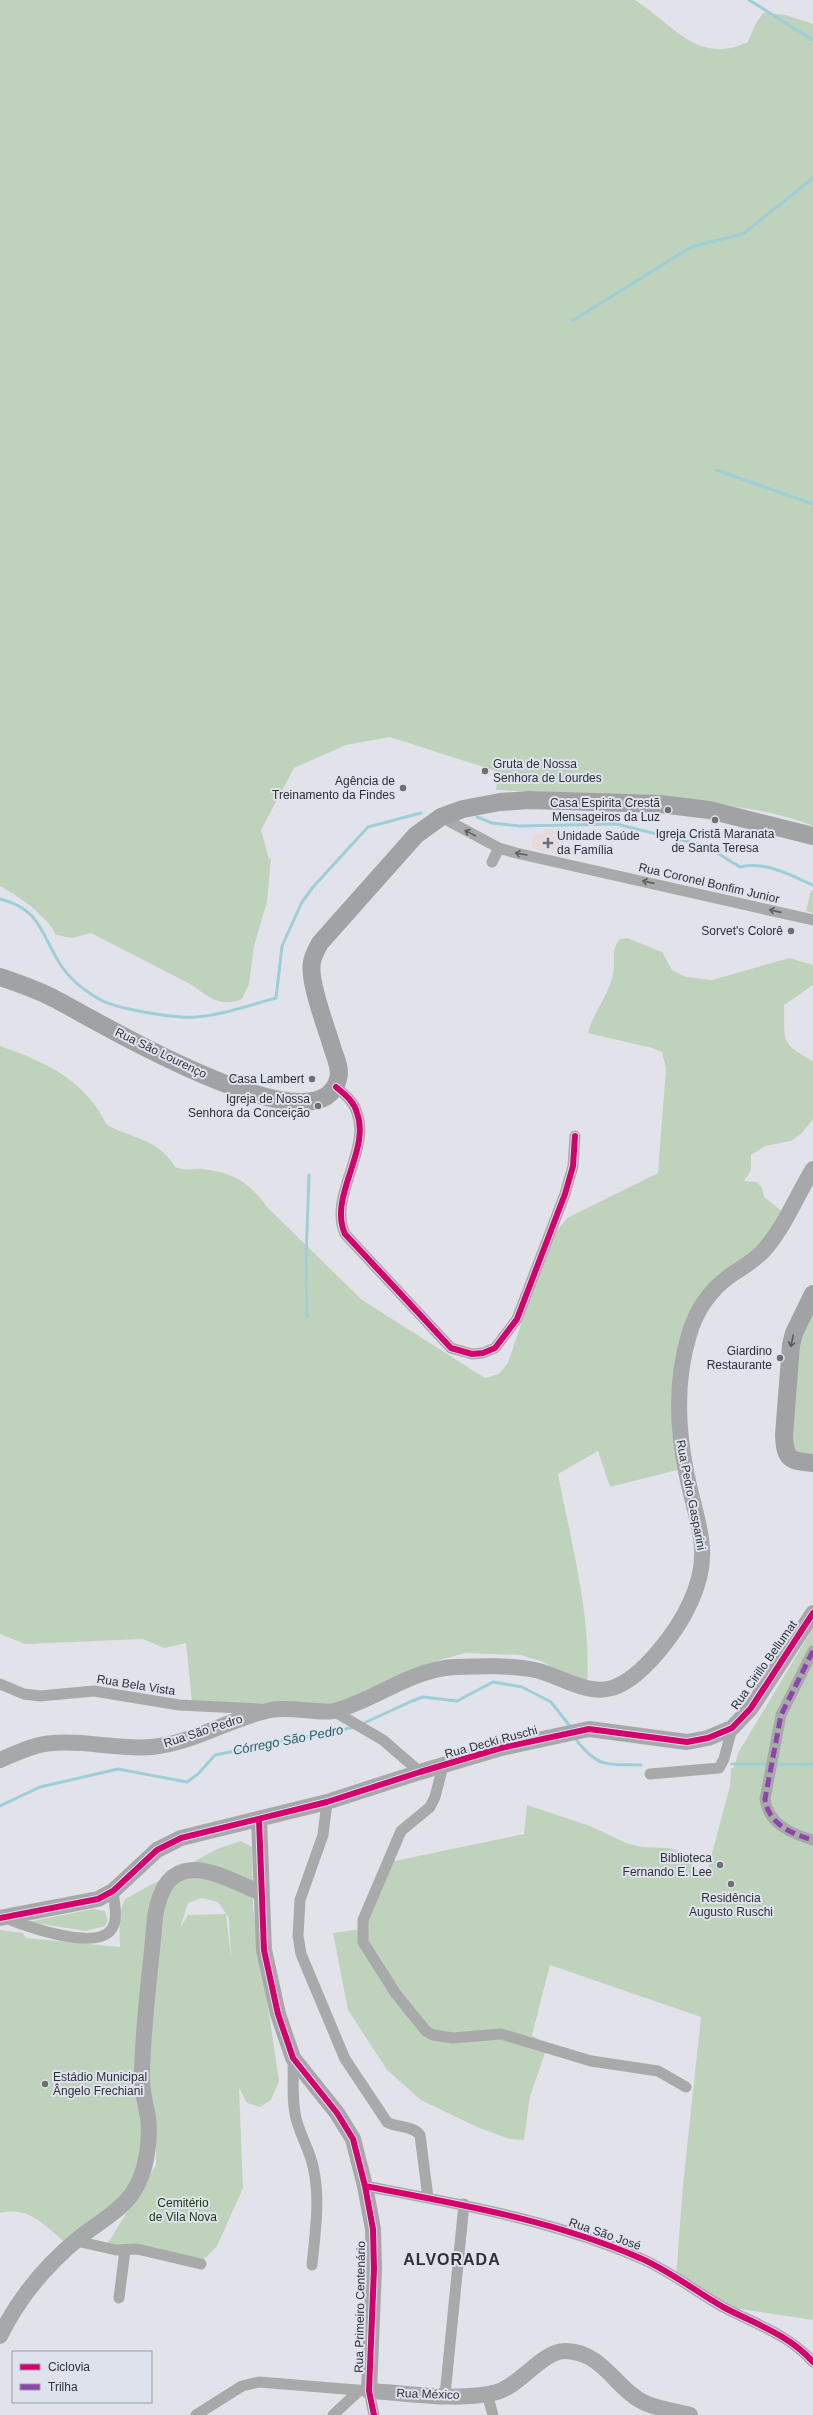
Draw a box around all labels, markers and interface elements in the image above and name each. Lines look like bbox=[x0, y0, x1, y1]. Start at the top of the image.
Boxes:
place label: Gruta de Nossa Senhora de Lourdes bbox=[493, 757, 602, 785]
marker: Gruta de Nossa Senhora de Lourdes bbox=[480, 766, 490, 776]
place label: Agência de Treinamento da Findes bbox=[272, 774, 395, 802]
marker: Agência de Treinamento da Findes bbox=[398, 783, 408, 793]
place label: Casa Espirita Crestã Mensageiros da Luz bbox=[550, 796, 660, 824]
marker: Casa Espirita Crestã Mensageiros da Luz bbox=[663, 805, 673, 815]
marker: Igreja Cristã Maranata de Santa Teresa bbox=[710, 815, 720, 825]
place label: Igreja Cristã Maranata de Santa Teresa bbox=[656, 827, 775, 855]
one-way arrow bbox=[464, 829, 476, 836]
place label: Unidade Saúde da Família bbox=[557, 829, 640, 857]
marker: Unidade Saúde da Família bbox=[542, 837, 554, 849]
one-way arrow bbox=[515, 849, 528, 857]
street label: Rua Coronel Bonfim Junior bbox=[637, 860, 781, 906]
one-way arrow bbox=[642, 878, 655, 886]
one-way arrow bbox=[769, 906, 782, 914]
place label: Sorvet's Colorê bbox=[701, 924, 783, 938]
marker: Sorvet's Colorê bbox=[786, 926, 796, 936]
street label: Rua São Lourenço bbox=[113, 1025, 209, 1081]
place label: Casa Lambert bbox=[229, 1072, 305, 1086]
marker: Casa Lambert bbox=[307, 1074, 317, 1084]
place label: Igreja de Nossa Senhora da Conceição bbox=[188, 1092, 310, 1120]
marker: Igreja de Nossa Senhora da Conceição bbox=[313, 1101, 323, 1111]
one-way arrow bbox=[788, 1334, 796, 1347]
place label: Giardino Restaurante bbox=[707, 1344, 772, 1372]
marker: Giardino Restaurante bbox=[775, 1353, 785, 1363]
street label: Rua Pedro Gasparini bbox=[673, 1439, 709, 1551]
street label: Rua Cirillo Bellumat bbox=[728, 1617, 800, 1712]
street label: Rua Bela Vista bbox=[96, 1672, 177, 1698]
street label: Rua São Pedro bbox=[162, 1712, 244, 1750]
water label: Córrego São Pedro bbox=[232, 1722, 344, 1758]
street label: Rua Decki Ruschi bbox=[443, 1723, 539, 1761]
place label: Biblioteca Fernando E. Lee bbox=[623, 1851, 712, 1879]
marker: Biblioteca Fernando E. Lee bbox=[715, 1860, 725, 1870]
marker: Residência Augusto Ruschi bbox=[726, 1879, 736, 1889]
place label: Residência Augusto Ruschi bbox=[689, 1891, 773, 1919]
place label: Estádio Municipal Ângelo Frechiani bbox=[53, 2070, 147, 2098]
marker: Estádio Municipal Ângelo Frechiani bbox=[40, 2079, 50, 2089]
park label: Cemitério de Vila Nova bbox=[149, 2196, 217, 2224]
street label: Rua São José bbox=[567, 2215, 643, 2253]
street label: Rua Primeiro Centenário bbox=[352, 2241, 368, 2373]
district label: ALVORADA bbox=[403, 2251, 501, 2268]
legend bbox=[12, 2351, 152, 2403]
text: Ciclovia bbox=[48, 2360, 90, 2374]
text: Trilha bbox=[48, 2380, 78, 2394]
street label: Rua México bbox=[396, 2386, 460, 2402]

